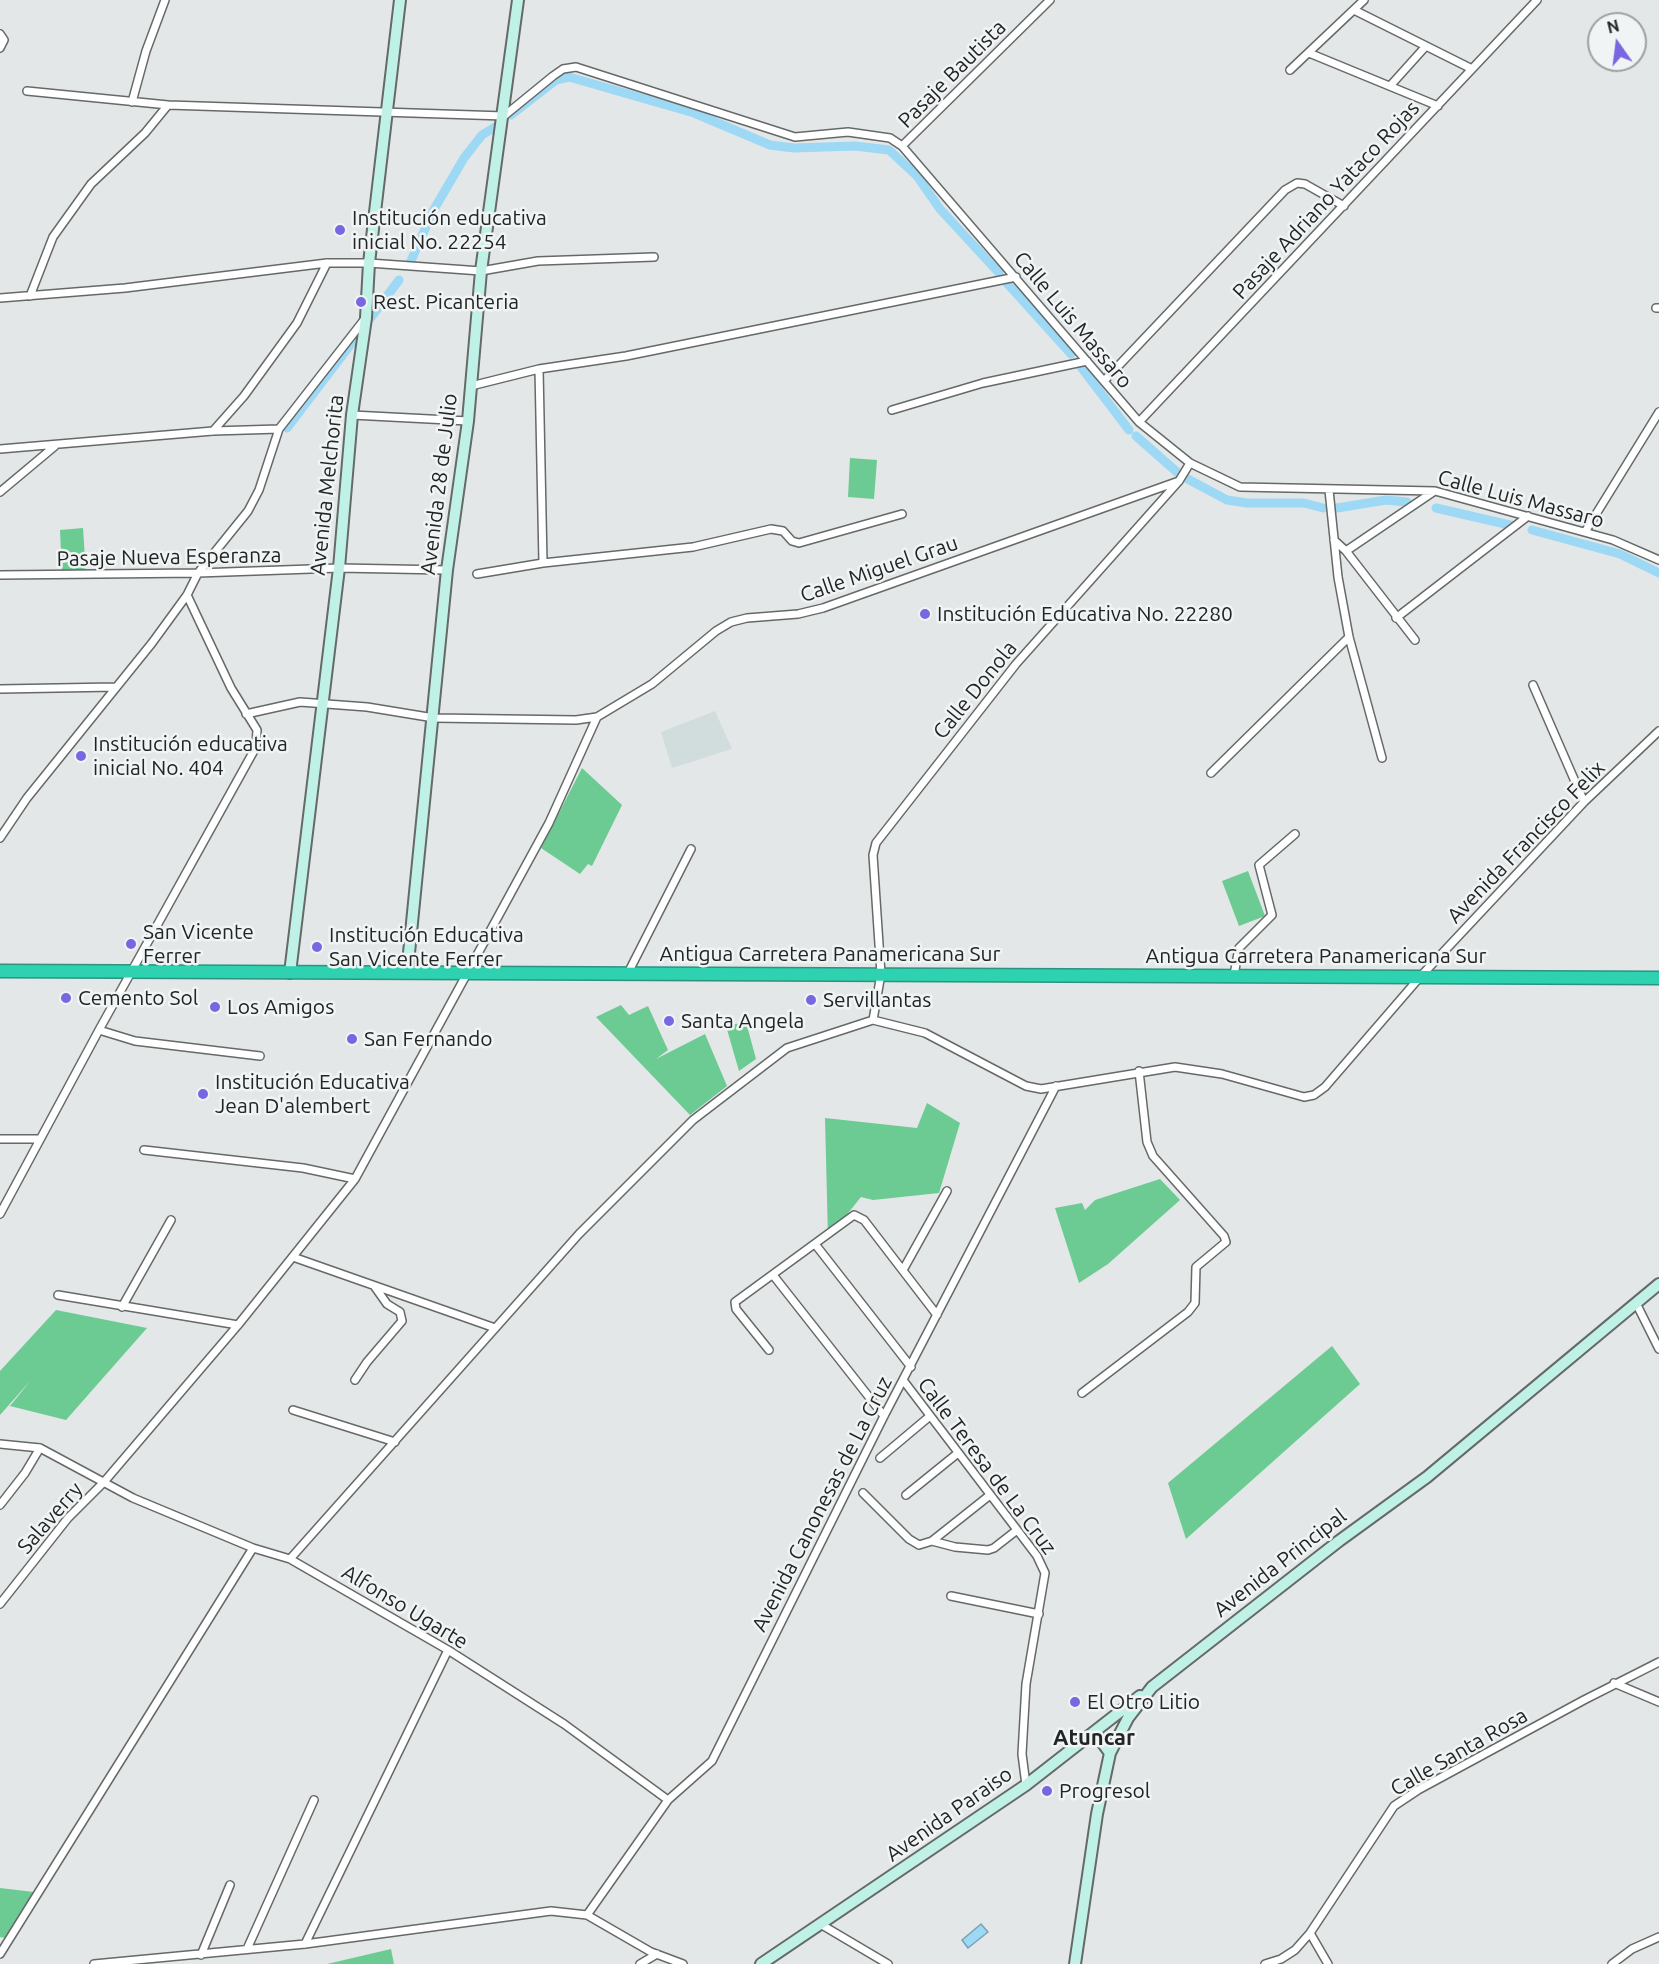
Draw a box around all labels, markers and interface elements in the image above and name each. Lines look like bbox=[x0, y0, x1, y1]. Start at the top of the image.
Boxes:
north arrow bbox=[1587, 12, 1647, 72]
street label: Pasaje Bautista bbox=[893, 15, 1011, 133]
text: N bbox=[1605, 16, 1621, 37]
street label: Pasaje Adriano Yataco Rojas bbox=[1228, 96, 1424, 304]
place label: Institución educativa inicial No. 22254 bbox=[352, 205, 547, 255]
marker: Institución educativa inicial No. 22254 bbox=[333, 223, 347, 237]
street label: Calle Luis Massaro bbox=[1008, 246, 1138, 394]
place label: Rest. Picanteria bbox=[373, 289, 519, 315]
marker: Rest. Picanteria bbox=[354, 295, 368, 309]
street label: Avenida 28 de Julio bbox=[415, 392, 463, 576]
street label: Avenida Melchorita bbox=[305, 393, 349, 577]
street label: Calle Luis Massaro bbox=[1435, 465, 1607, 533]
street label: Calle Miguel Grau bbox=[797, 530, 961, 608]
street label: Pasaje Nueva Esperanza bbox=[56, 542, 282, 572]
place label: Institución Educativa No. 22280 bbox=[937, 601, 1233, 627]
marker: Institución Educativa No. 22280 bbox=[918, 607, 932, 621]
street label: Calle Donola bbox=[928, 636, 1022, 744]
place label: Institución educativa inicial No. 404 bbox=[93, 731, 288, 781]
marker: Institución educativa inicial No. 404 bbox=[74, 749, 88, 763]
street label: Avenida Francisco Felix bbox=[1442, 755, 1610, 929]
place label: San Vicente Ferrer bbox=[143, 919, 254, 969]
place label: Institución Educativa San Vicente Ferrer bbox=[329, 922, 524, 972]
marker: San Vicente Ferrer bbox=[124, 937, 138, 951]
marker: Institución Educativa San Vicente Ferrer bbox=[310, 940, 324, 954]
street label: Antigua Carretera Panamericana Sur bbox=[660, 941, 1000, 967]
street label: Antigua Carretera Panamericana Sur bbox=[1146, 943, 1486, 969]
place label: Cemento Sol bbox=[78, 985, 198, 1011]
place label: Servillantas bbox=[823, 987, 931, 1013]
marker: Cemento Sol bbox=[59, 991, 73, 1005]
marker: Servillantas bbox=[804, 993, 818, 1007]
place label: Los Amigos bbox=[227, 994, 334, 1020]
marker: Los Amigos bbox=[208, 1000, 222, 1014]
place label: Santa Angela bbox=[681, 1008, 804, 1034]
marker: Santa Angela bbox=[662, 1014, 676, 1028]
place label: San Fernando bbox=[364, 1026, 493, 1052]
marker: San Fernando bbox=[345, 1032, 359, 1046]
place label: Institución Educativa Jean D'alembert bbox=[215, 1069, 410, 1119]
marker: Institución Educativa Jean D'alembert bbox=[196, 1087, 210, 1101]
street label: Avenida Canonesas de La Cruz bbox=[747, 1372, 897, 1636]
street label: Calle Teresa de La Cruz bbox=[912, 1373, 1062, 1559]
street label: Salaverry bbox=[12, 1477, 88, 1559]
street label: Avenida Principal bbox=[1209, 1503, 1351, 1623]
street label: Alfonso Ugarte bbox=[337, 1559, 473, 1655]
place label: El Otro Litio bbox=[1087, 1689, 1200, 1715]
marker: El Otro Litio bbox=[1068, 1695, 1082, 1709]
street label: Calle Santa Rosa bbox=[1386, 1703, 1532, 1801]
district label: Atuncar bbox=[1053, 1725, 1135, 1751]
street label: Avenida Paraiso bbox=[881, 1761, 1017, 1867]
place label: Progresol bbox=[1059, 1778, 1150, 1804]
marker: Progresol bbox=[1040, 1784, 1054, 1798]

